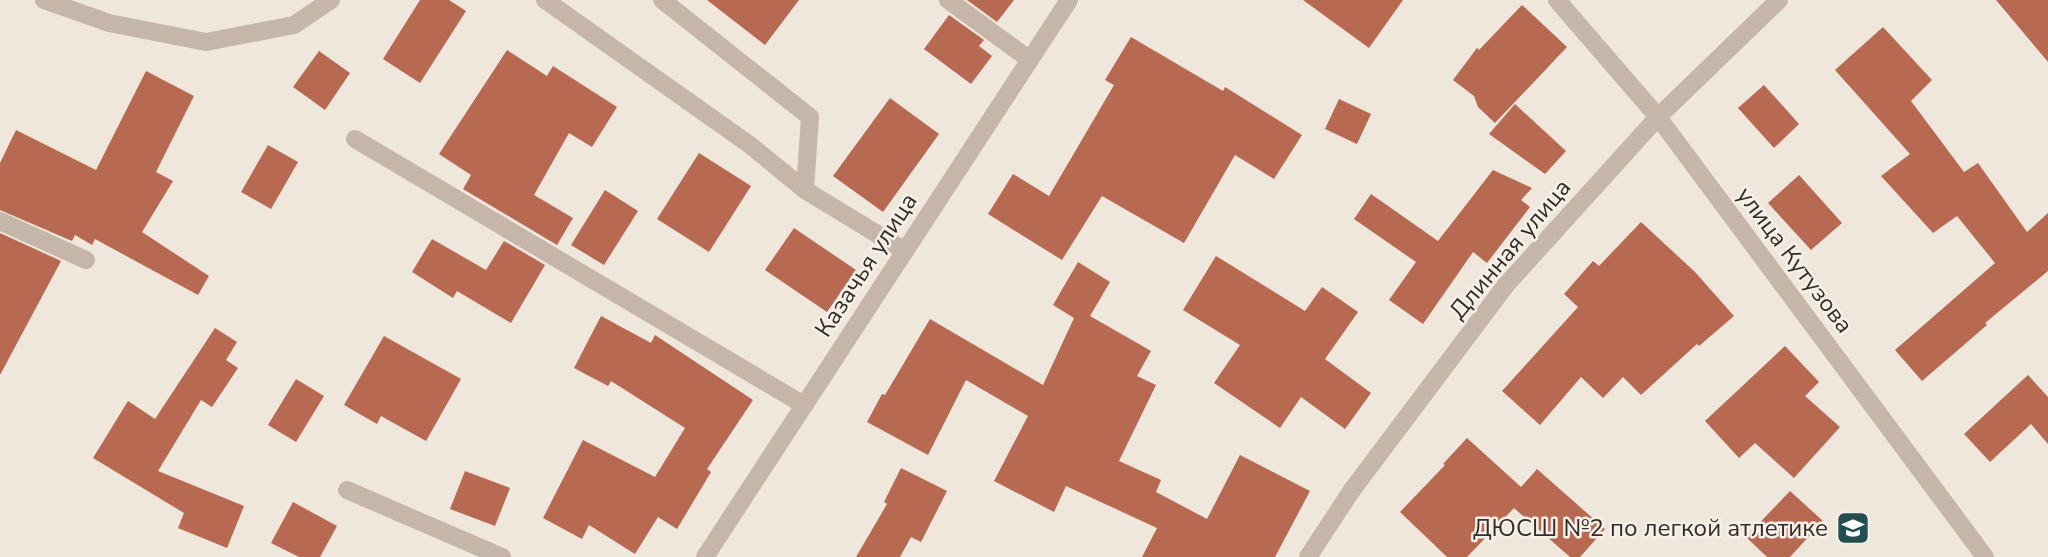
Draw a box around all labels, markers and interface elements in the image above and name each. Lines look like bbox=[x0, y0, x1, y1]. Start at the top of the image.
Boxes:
street label: Длинная улица bbox=[1442, 172, 1578, 326]
street label: улица Кутузова bbox=[1729, 180, 1861, 340]
street label: Казачья улица bbox=[807, 187, 925, 343]
school or university icon: ДЮСШ №2 по легкой атлетике bbox=[1834, 509, 1872, 547]
place label: ДЮСШ №2 по легкой атлетике bbox=[1473, 512, 1828, 544]

